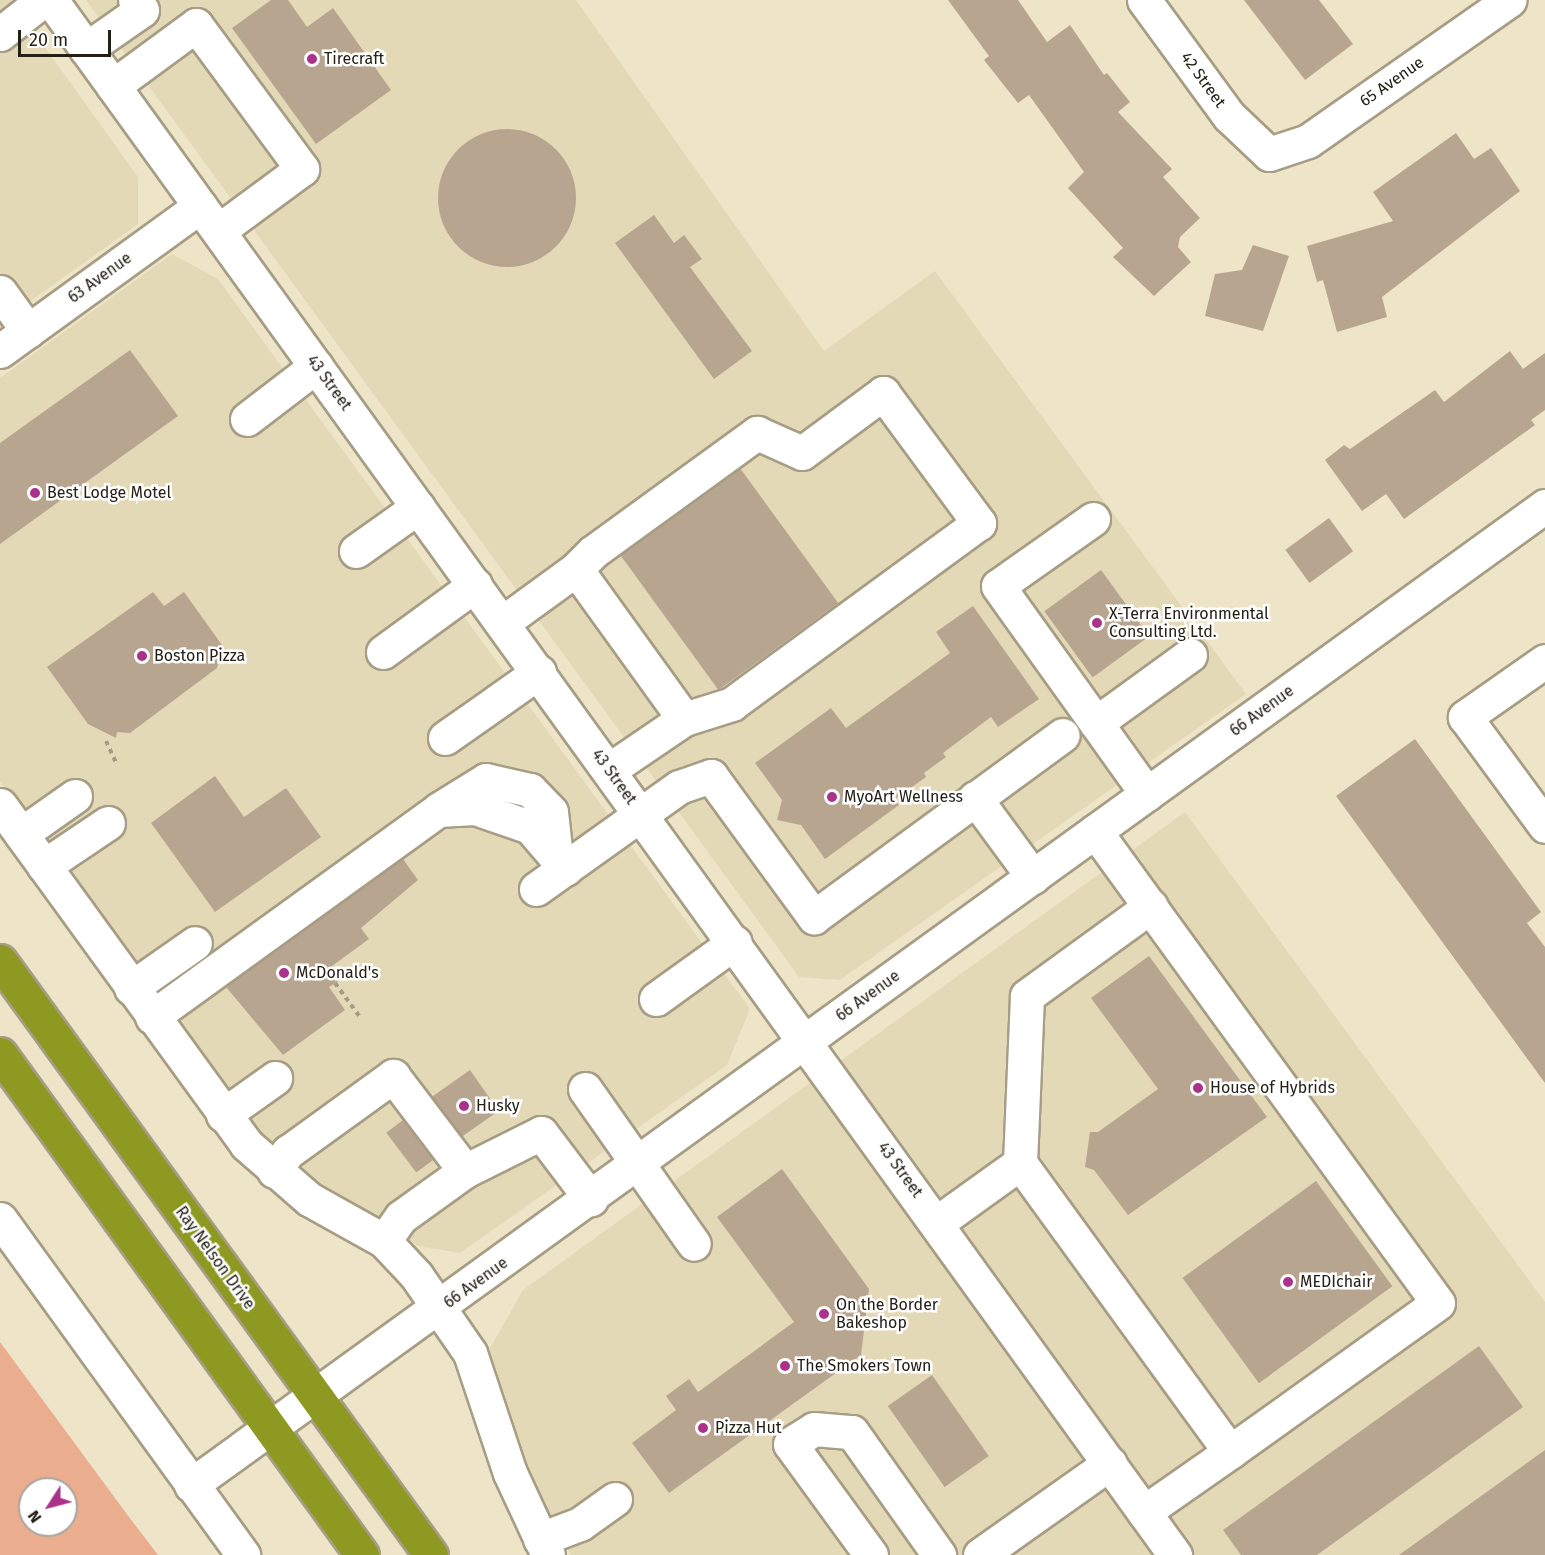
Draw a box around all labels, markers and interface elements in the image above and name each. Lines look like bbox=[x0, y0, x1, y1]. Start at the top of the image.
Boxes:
scale bar bbox=[21, 18, 114, 56]
text: 20 m bbox=[29, 29, 68, 51]
place label: Tirecraft bbox=[324, 49, 384, 69]
street label: 42 Street bbox=[1176, 49, 1230, 111]
marker: Tirecraft bbox=[305, 52, 319, 66]
street label: 65 Avenue bbox=[1356, 53, 1428, 111]
street label: 63 Avenue bbox=[65, 249, 135, 307]
street label: 43 Street bbox=[302, 352, 356, 414]
place label: Best Lodge Motel bbox=[47, 483, 171, 503]
marker: Best Lodge Motel bbox=[28, 486, 42, 500]
place label: X-Terra Environmental Consulting Ltd. bbox=[1109, 604, 1269, 642]
marker: X-Terra Environmental Consulting Ltd. bbox=[1090, 616, 1104, 630]
place label: Boston Pizza bbox=[154, 646, 245, 666]
marker: Boston Pizza bbox=[135, 649, 149, 663]
street label: 66 Avenue bbox=[1226, 681, 1298, 741]
street label: 43 Street bbox=[587, 746, 641, 808]
place label: MyoArt Wellness bbox=[844, 787, 963, 807]
marker: MyoArt Wellness bbox=[825, 790, 839, 804]
place label: McDonald's bbox=[296, 963, 379, 983]
marker: McDonald's bbox=[277, 966, 291, 980]
street label: 66 Avenue bbox=[832, 966, 904, 1026]
place label: House of Hybrids bbox=[1210, 1078, 1335, 1098]
marker: House of Hybrids bbox=[1191, 1081, 1205, 1095]
place label: Husky bbox=[476, 1096, 520, 1116]
marker: Husky bbox=[457, 1099, 471, 1113]
street label: 43 Street bbox=[873, 1139, 927, 1201]
street label: Ray Nelson Drive bbox=[171, 1203, 259, 1313]
street label: 66 Avenue bbox=[440, 1253, 512, 1313]
place label: MEDIchair bbox=[1300, 1272, 1372, 1292]
marker: MEDIchair bbox=[1281, 1275, 1295, 1289]
place label: On the Border Bakeshop bbox=[836, 1295, 938, 1333]
marker: On the Border Bakeshop bbox=[817, 1307, 831, 1321]
place label: The Smokers Town bbox=[797, 1356, 931, 1376]
marker: The Smokers Town bbox=[778, 1359, 792, 1373]
place label: Pizza Hut bbox=[715, 1418, 781, 1438]
marker: Pizza Hut bbox=[696, 1421, 710, 1435]
north arrow bbox=[18, 1477, 78, 1537]
text: N bbox=[24, 1507, 45, 1527]

